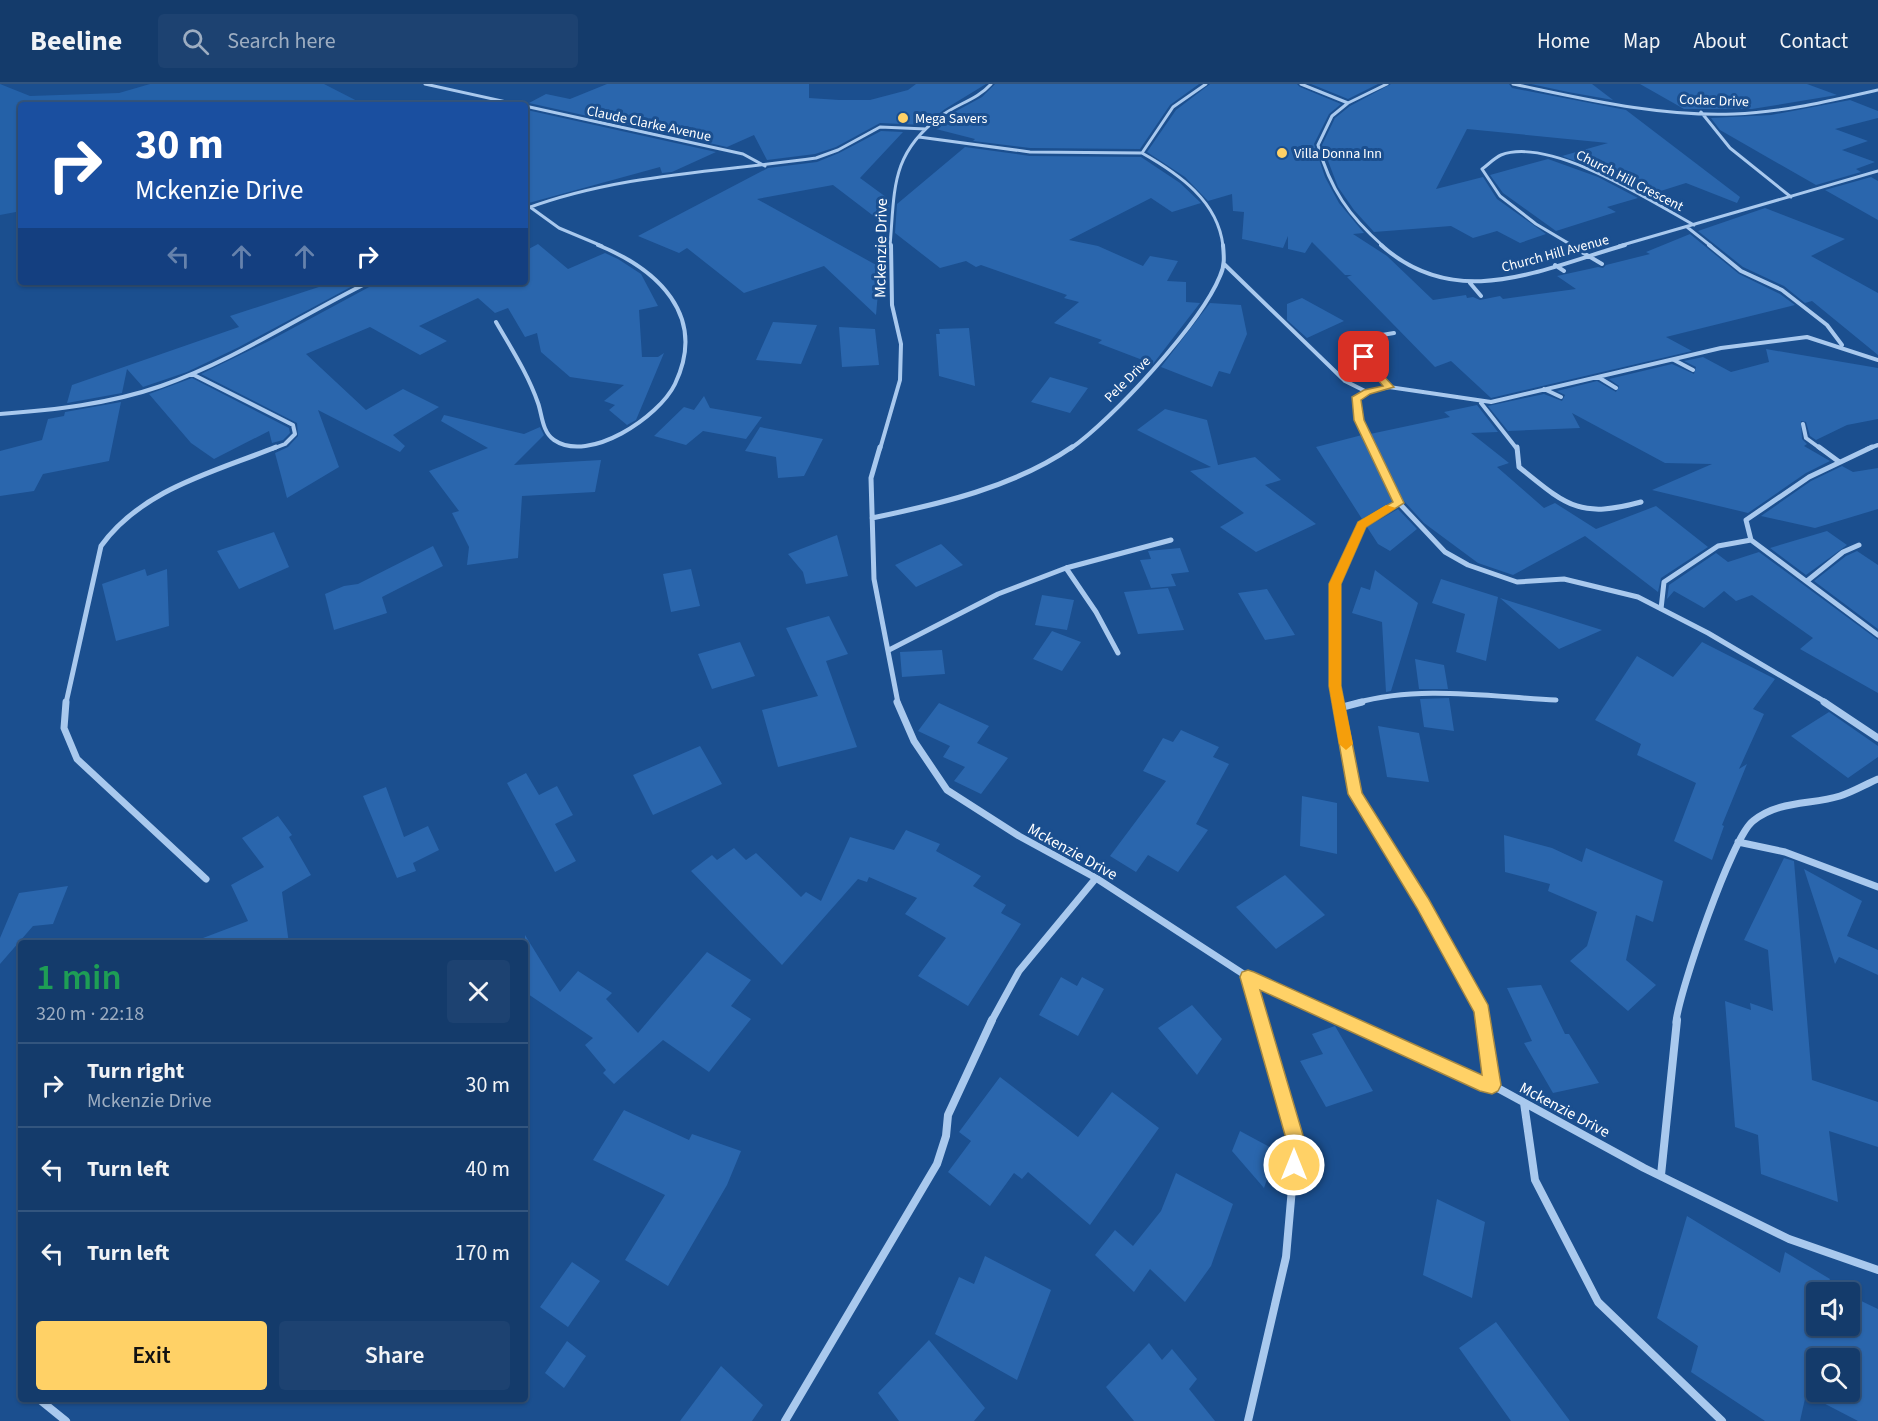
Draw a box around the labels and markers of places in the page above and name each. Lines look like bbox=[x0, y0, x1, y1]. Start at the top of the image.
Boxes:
place label: Mega Savers bbox=[915, 109, 987, 129]
marker: Mega Savers bbox=[896, 111, 910, 125]
place label: Villa Donna Inn bbox=[1294, 144, 1382, 164]
marker: Villa Donna Inn bbox=[1275, 146, 1289, 160]
pin bbox=[1338, 331, 1389, 382]

